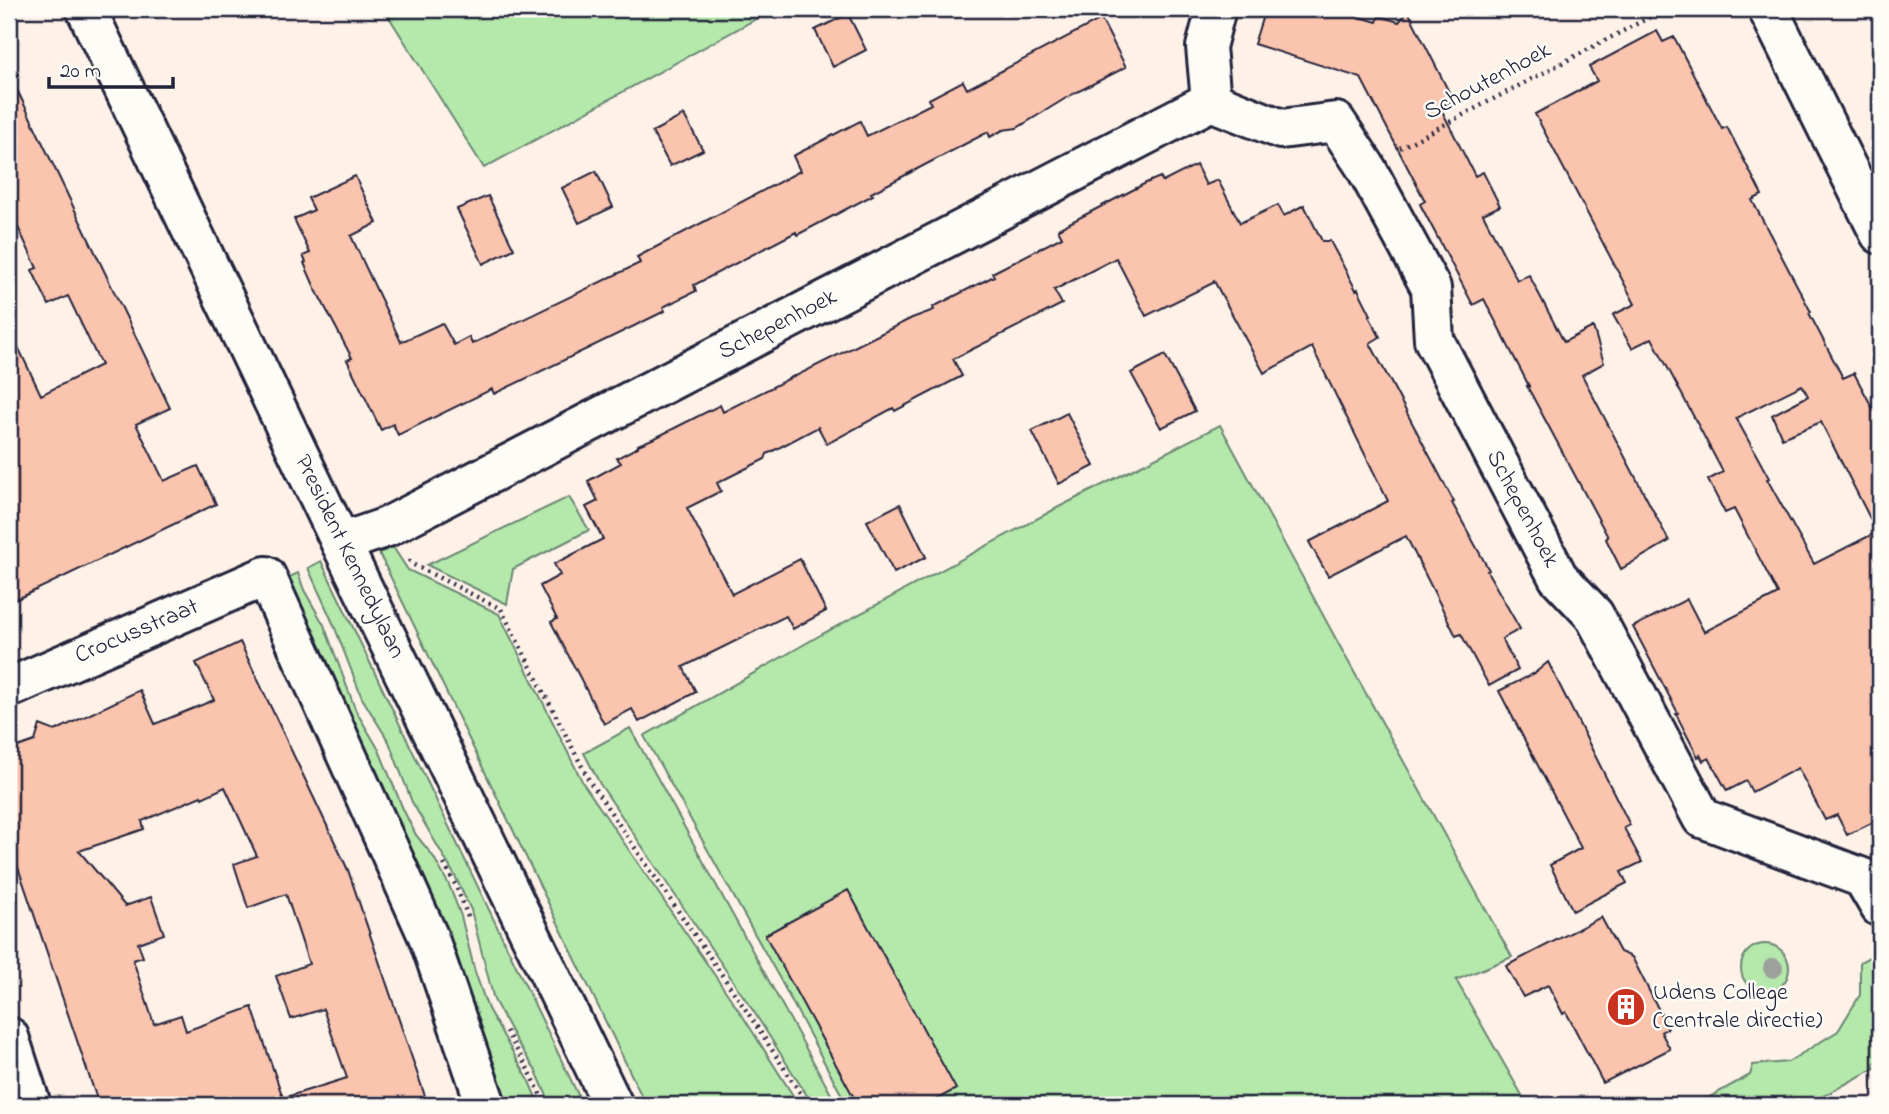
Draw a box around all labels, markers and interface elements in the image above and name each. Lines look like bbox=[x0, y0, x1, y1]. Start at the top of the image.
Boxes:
street label: Schoutenhoek bbox=[1418, 34, 1558, 130]
scale bar bbox=[49, 46, 173, 90]
text: 20 m bbox=[60, 57, 101, 87]
street label: Schepenhoek bbox=[713, 280, 844, 370]
street label: Schepenhoek bbox=[1476, 444, 1568, 575]
street label: President Kennedylaan bbox=[284, 449, 414, 665]
street label: Crocusstraat bbox=[70, 590, 204, 674]
place label: Udens College (centrale directie) bbox=[1653, 976, 1822, 1039]
building icon: Udens College (centrale directie) bbox=[1605, 986, 1647, 1028]

